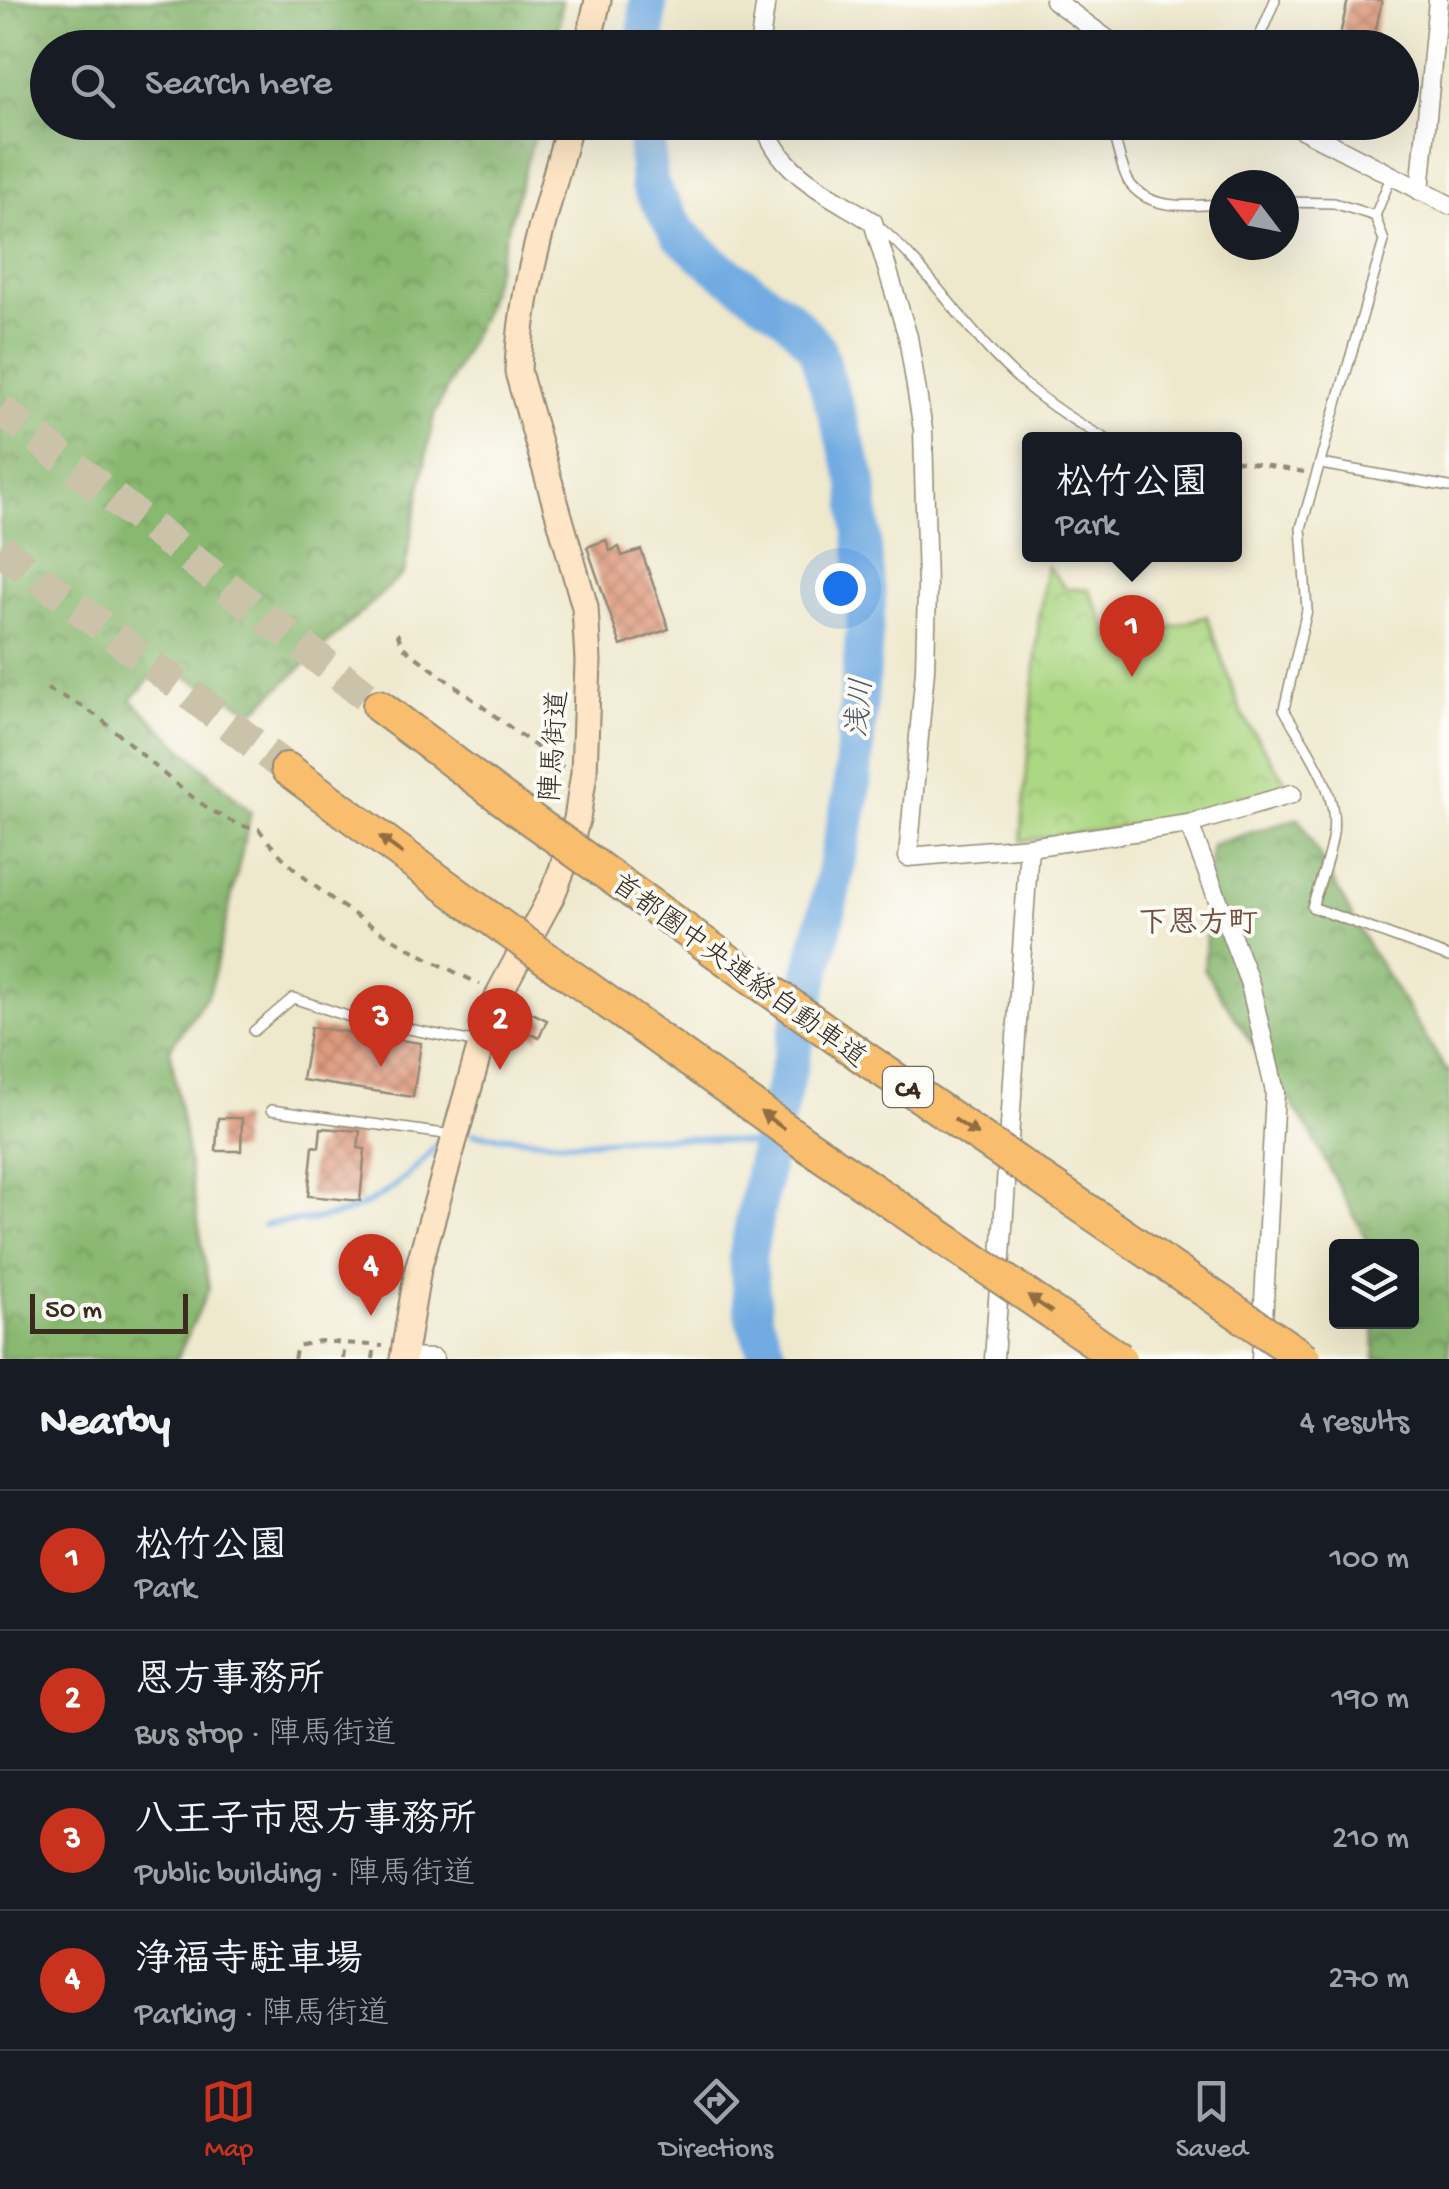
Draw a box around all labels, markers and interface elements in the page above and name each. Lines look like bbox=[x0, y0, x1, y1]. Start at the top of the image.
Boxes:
search box bbox=[30, 30, 1419, 140]
icon: search bbox=[65, 58, 120, 113]
text: Search here bbox=[145, 63, 332, 107]
north arrow bbox=[1209, 170, 1299, 260]
popup bbox=[1022, 432, 1242, 562]
text: 松竹公園 bbox=[1056, 464, 1208, 508]
text: Park bbox=[1056, 508, 1117, 546]
your location bbox=[815, 563, 866, 614]
pin: 1 bbox=[1100, 594, 1164, 677]
water label: 浅川 bbox=[840, 677, 883, 740]
street label: 陣馬街道 bbox=[535, 689, 577, 803]
one-way arrow bbox=[378, 836, 404, 855]
street label: 首都圏中央連絡自動車道 bbox=[603, 868, 872, 1077]
district label: 下恩方町 bbox=[1138, 907, 1258, 943]
pin: 3 bbox=[348, 984, 414, 1067]
pin: 2 bbox=[468, 988, 532, 1070]
road number: C4 bbox=[883, 1067, 933, 1107]
one-way arrow bbox=[759, 1111, 785, 1130]
one-way arrow bbox=[953, 1117, 980, 1136]
pin: 4 bbox=[338, 1234, 404, 1316]
map controls bbox=[1329, 1239, 1419, 1329]
button: layers bbox=[1329, 1239, 1419, 1329]
scale bar bbox=[30, 1289, 188, 1334]
text: 50 m bbox=[45, 1295, 102, 1328]
one-way arrow bbox=[1026, 1295, 1053, 1314]
text: Nearby bbox=[40, 1400, 170, 1449]
text: 4 results bbox=[1300, 1405, 1409, 1443]
text: 松竹公園 bbox=[135, 1527, 287, 1571]
text: 1 bbox=[66, 1541, 79, 1579]
text: 100 m bbox=[1329, 1541, 1409, 1579]
text: Park bbox=[135, 1571, 196, 1609]
text: 恩方事務所 bbox=[135, 1661, 325, 1705]
text: 2 bbox=[65, 1681, 80, 1719]
text: 190 m bbox=[1332, 1681, 1409, 1719]
text: Bus stop · 陣馬街道 bbox=[135, 1717, 396, 1755]
text: 八王子市恩方事務所 bbox=[135, 1801, 477, 1845]
text: 3 bbox=[64, 1821, 81, 1859]
text: 210 m bbox=[1332, 1821, 1409, 1859]
text: Public building · 陣馬街道 bbox=[135, 1857, 475, 1895]
text: 浄福寺駐車場 bbox=[135, 1941, 363, 1985]
text: 4 bbox=[65, 1961, 80, 1999]
text: 270 m bbox=[1328, 1961, 1409, 1999]
text: Parking · 陣馬街道 bbox=[135, 1997, 390, 2035]
tab: Map bbox=[201, 2074, 256, 2167]
tab: Directions bbox=[659, 2074, 773, 2167]
tab: Saved bbox=[1176, 2074, 1248, 2167]

